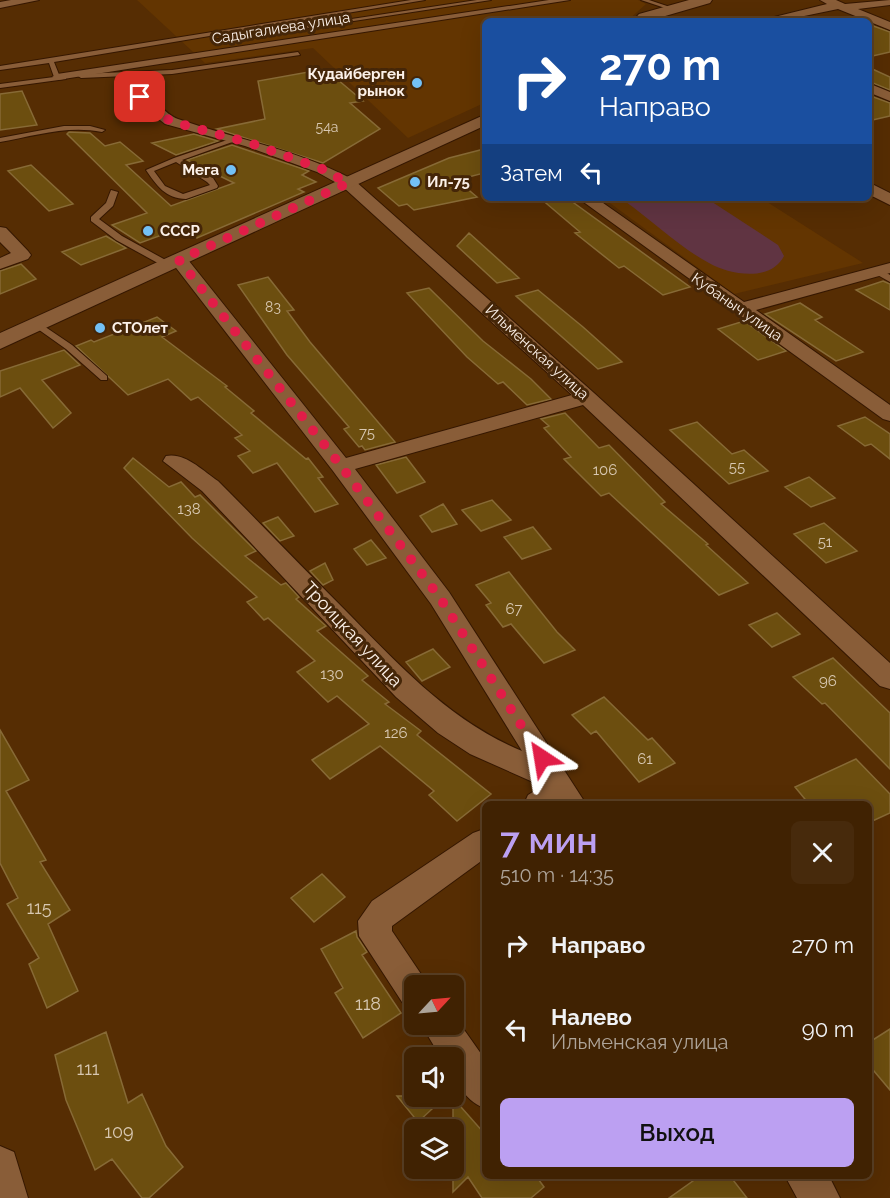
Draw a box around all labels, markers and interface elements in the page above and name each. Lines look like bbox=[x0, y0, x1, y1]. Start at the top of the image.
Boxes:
street label: Садыгалиева улица bbox=[211, 8, 351, 48]
text: 270 m bbox=[599, 41, 721, 90]
icon: right bbox=[500, 42, 578, 120]
place label: Кудайберген рынок bbox=[308, 65, 405, 100]
pin bbox=[114, 71, 165, 122]
marker: Кудайберген рынок bbox=[410, 76, 424, 90]
icon: arrive bbox=[123, 80, 156, 113]
text: Направо bbox=[599, 91, 711, 122]
house number: 54а bbox=[316, 119, 338, 135]
icon: left bbox=[575, 156, 608, 189]
text: Затем bbox=[500, 160, 563, 186]
place label: Мега bbox=[182, 161, 219, 179]
marker: Мега bbox=[224, 163, 238, 177]
place label: Ил-75 bbox=[427, 173, 470, 191]
marker: Ил-75 bbox=[408, 175, 422, 189]
place label: СССР bbox=[160, 222, 201, 240]
marker: СССР bbox=[141, 224, 155, 238]
street label: Кубаныч улица bbox=[688, 269, 786, 345]
house number: 83 bbox=[265, 299, 281, 315]
street label: Ильменская улица bbox=[482, 301, 592, 403]
place label: СТОлет bbox=[112, 319, 169, 337]
marker: СТОлет bbox=[93, 321, 107, 335]
house number: 75 bbox=[359, 424, 375, 442]
house number: 55 bbox=[729, 458, 745, 476]
house number: 106 bbox=[593, 461, 617, 479]
house number: 138 bbox=[177, 500, 201, 518]
house number: 51 bbox=[818, 533, 833, 551]
street label: Троицкая улица bbox=[299, 577, 407, 691]
house number: 67 bbox=[505, 600, 523, 618]
house number: 130 bbox=[320, 665, 344, 683]
house number: 96 bbox=[819, 672, 837, 690]
house number: 126 bbox=[384, 724, 408, 742]
position arrow bbox=[510, 726, 574, 790]
house number: 61 bbox=[637, 750, 653, 768]
text: 7 мин bbox=[500, 819, 598, 861]
button: close bbox=[791, 821, 854, 884]
text: 510 m · 14:35 bbox=[500, 863, 614, 887]
house number: 115 bbox=[26, 897, 52, 918]
icon: right bbox=[500, 929, 533, 962]
text: Направо bbox=[551, 932, 645, 958]
text: 270 m bbox=[792, 932, 854, 958]
north arrow bbox=[404, 975, 464, 1035]
map controls bbox=[404, 975, 464, 1179]
house number: 118 bbox=[355, 993, 381, 1014]
text: Налево bbox=[551, 1004, 632, 1030]
icon: left bbox=[500, 1013, 533, 1046]
text: 90 m bbox=[802, 1016, 854, 1042]
text: Ильменская улица bbox=[551, 1030, 729, 1054]
button: sound bbox=[404, 1047, 464, 1107]
house number: 111 bbox=[76, 1058, 100, 1079]
button: Выход bbox=[500, 1098, 854, 1167]
button: layers bbox=[404, 1119, 464, 1179]
house number: 109 bbox=[104, 1121, 134, 1142]

